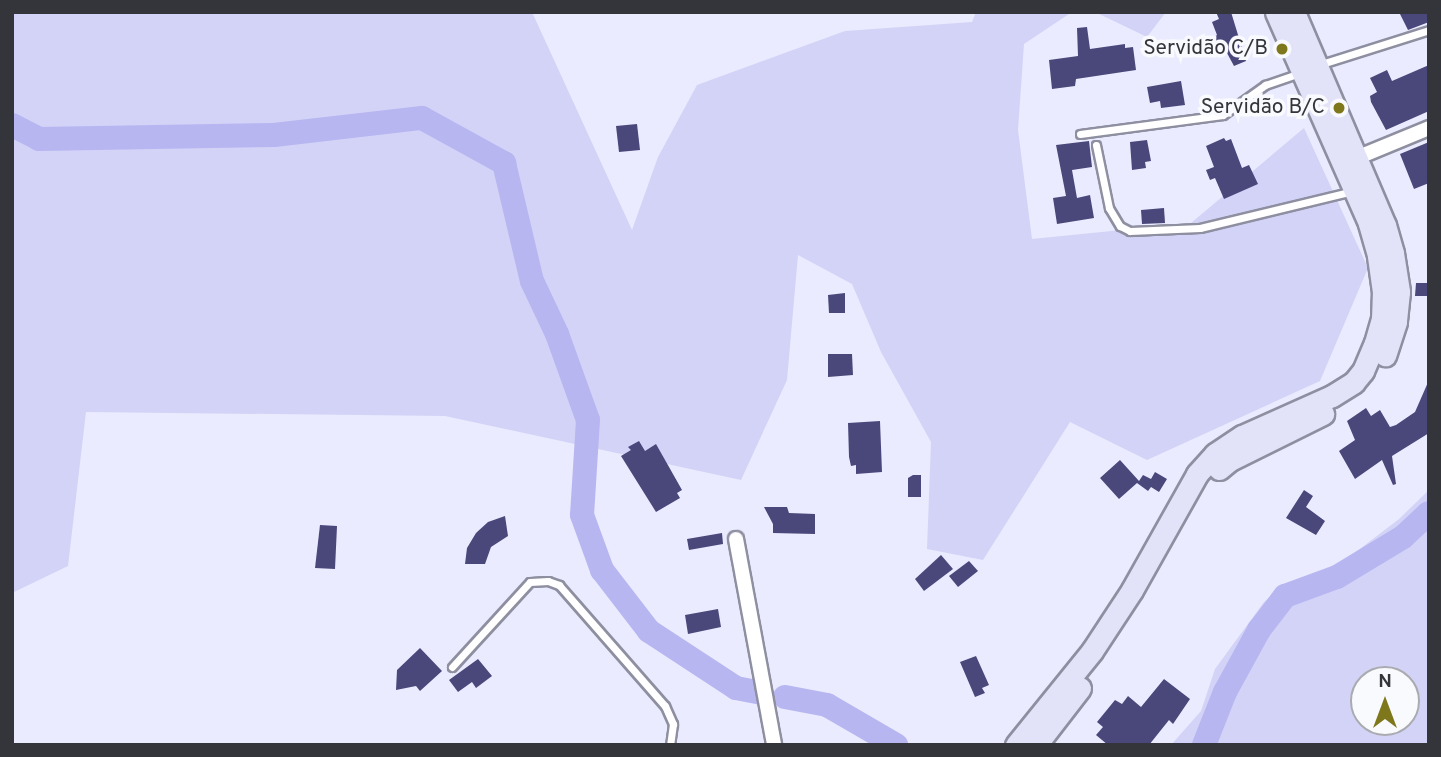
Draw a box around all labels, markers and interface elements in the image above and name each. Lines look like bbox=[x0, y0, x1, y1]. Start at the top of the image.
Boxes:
place label: Servidão C/B bbox=[1143, 36, 1268, 62]
marker: Servidão C/B bbox=[1274, 41, 1290, 57]
place label: Servidão B/C bbox=[1201, 95, 1325, 121]
marker: Servidão B/C bbox=[1331, 100, 1347, 116]
north arrow bbox=[1350, 666, 1420, 736]
text: N bbox=[1378, 670, 1392, 694]

